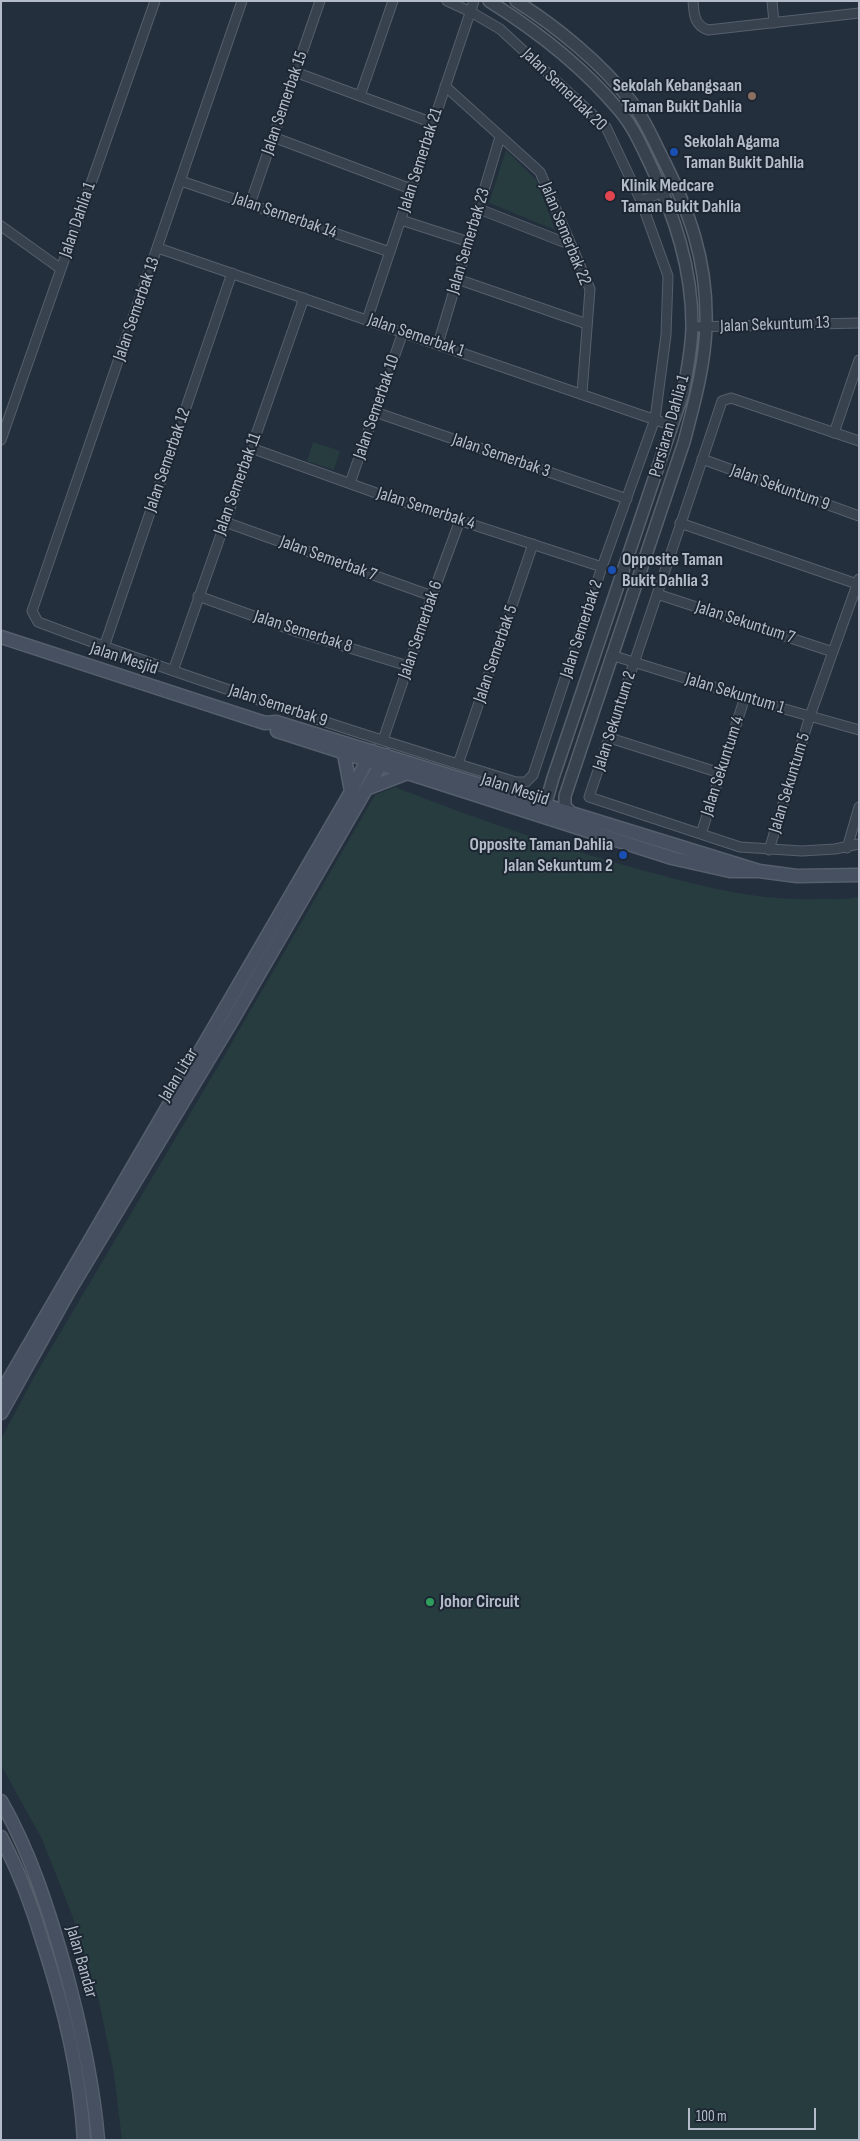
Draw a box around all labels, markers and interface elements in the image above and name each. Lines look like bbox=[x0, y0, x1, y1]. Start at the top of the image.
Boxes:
street label: Jalan Semerbak 20 bbox=[517, 44, 611, 136]
street label: Jalan Semerbak 15 bbox=[257, 48, 313, 158]
place label: Sekolah Kebangsaan Taman Bukit Dahlia bbox=[613, 75, 742, 118]
marker: Sekolah Kebangsaan Taman Bukit Dahlia bbox=[746, 90, 758, 102]
street label: Jalan Semerbak 21 bbox=[394, 105, 448, 215]
place label: Sekolah Agama Taman Bukit Dahlia bbox=[684, 131, 804, 173]
marker: Sekolah Agama Taman Bukit Dahlia bbox=[668, 146, 680, 158]
place label: Klinik Medcare Taman Bukit Dahlia bbox=[621, 175, 741, 218]
street label: Jalan Semerbak 22 bbox=[535, 179, 595, 289]
street label: Jalan Dahlia 1 bbox=[55, 180, 101, 260]
street label: Jalan Semerbak 23 bbox=[443, 185, 495, 297]
street label: Jalan Semerbak 14 bbox=[230, 188, 340, 244]
marker: Klinik Medcare Taman Bukit Dahlia bbox=[603, 189, 617, 203]
street label: Jalan Semerbak 13 bbox=[109, 254, 165, 364]
street label: Jalan Semerbak 1 bbox=[365, 309, 467, 363]
street label: Jalan Sekuntum 13 bbox=[720, 312, 830, 338]
street label: Jalan Semerbak 10 bbox=[349, 352, 405, 462]
street label: Persiaran Dahlia 1 bbox=[645, 372, 695, 480]
street label: Jalan Semerbak 12 bbox=[140, 405, 196, 515]
street label: Jalan Semerbak 3 bbox=[449, 429, 553, 483]
street label: Jalan Semerbak 11 bbox=[210, 430, 266, 538]
street label: Jalan Sekuntum 9 bbox=[727, 460, 833, 516]
street label: Jalan Semerbak 4 bbox=[374, 483, 478, 535]
street label: Jalan Semerbak 7 bbox=[277, 531, 379, 587]
place label: Opposite Taman Bukit Dahlia 3 bbox=[622, 549, 723, 592]
marker: Opposite Taman Bukit Dahlia 3 bbox=[606, 564, 618, 576]
street label: Jalan Semerbak 2 bbox=[556, 577, 608, 681]
street label: Jalan Semerbak 6 bbox=[394, 578, 448, 682]
street label: Jalan Sekuntum 7 bbox=[693, 597, 797, 649]
street label: Jalan Semerbak 5 bbox=[469, 602, 523, 706]
street label: Jalan Semerbak 8 bbox=[251, 606, 355, 658]
street label: Jalan Mesjid bbox=[87, 638, 161, 680]
street label: Jalan Sekuntum 2 bbox=[589, 668, 641, 774]
street label: Jalan Sekuntum 1 bbox=[683, 669, 787, 719]
street label: Jalan Semerbak 9 bbox=[226, 680, 330, 732]
street label: Jalan Sekuntum 4 bbox=[697, 713, 749, 819]
street label: Jalan Sekuntum 5 bbox=[765, 730, 815, 836]
street label: Jalan Mesjid bbox=[478, 769, 552, 811]
place label: Opposite Taman Dahlia Jalan Sekuntum 2 bbox=[470, 834, 613, 876]
marker: Opposite Taman Dahlia Jalan Sekuntum 2 bbox=[617, 849, 629, 861]
street label: Jalan Litar bbox=[155, 1044, 203, 1106]
place label: Johor Circuit bbox=[440, 1591, 519, 1613]
marker: Johor Circuit bbox=[424, 1596, 436, 1608]
street label: Jalan Bandar bbox=[60, 1924, 102, 2000]
scale bar bbox=[690, 2098, 818, 2130]
text: 100 m bbox=[696, 2107, 727, 2126]

